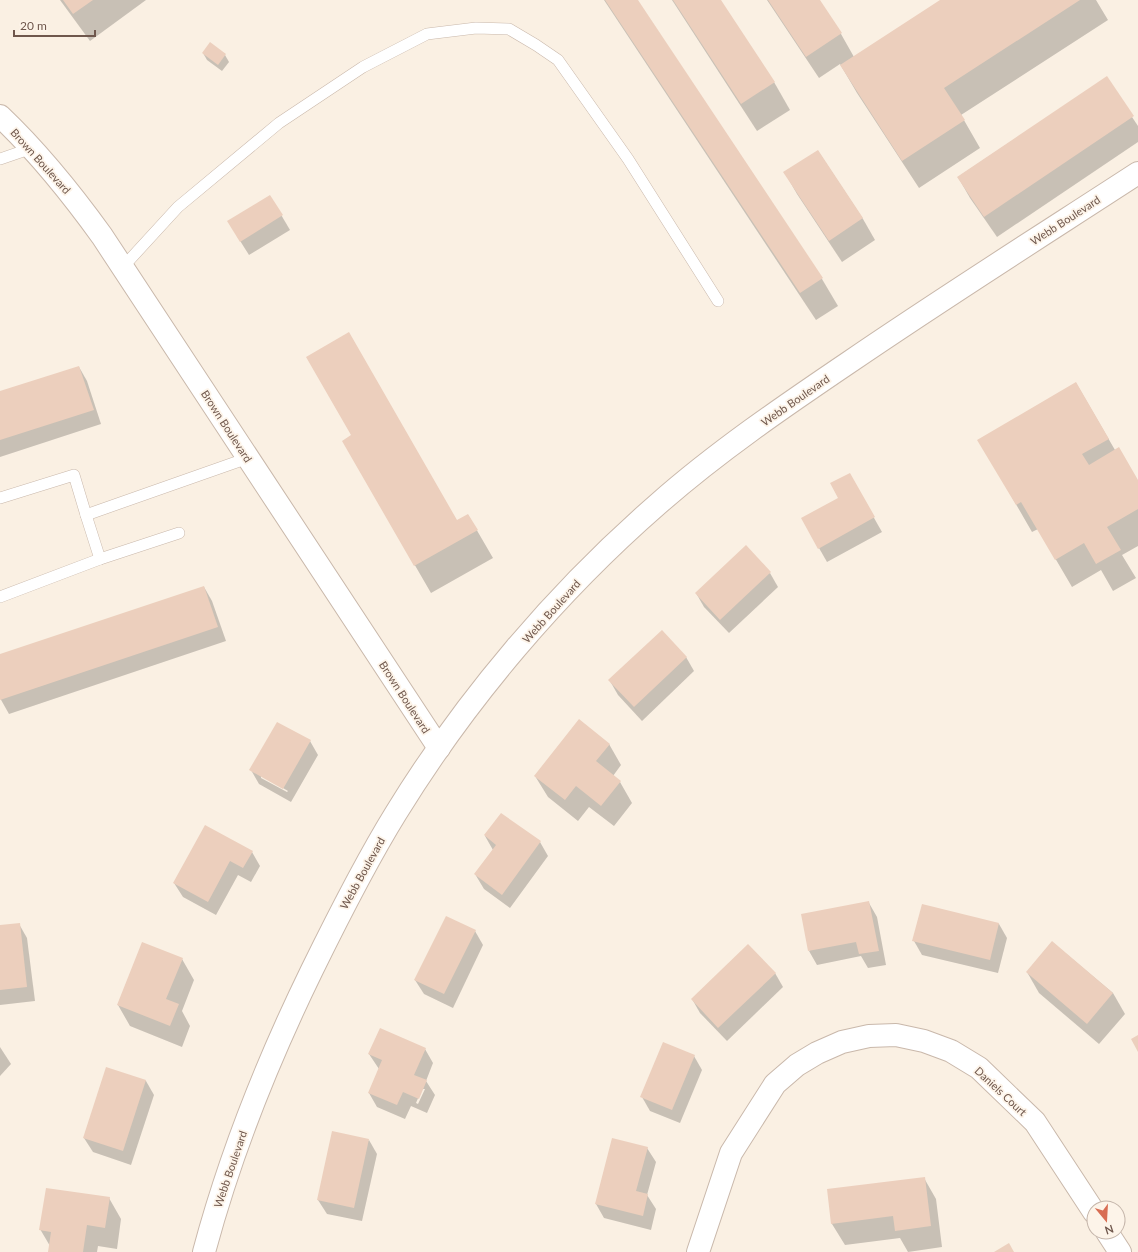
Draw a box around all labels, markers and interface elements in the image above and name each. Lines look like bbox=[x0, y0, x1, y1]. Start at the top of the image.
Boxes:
scale bar bbox=[14, 12, 95, 38]
text: 20 m bbox=[20, 18, 47, 33]
street label: Brown Boulevard bbox=[8, 126, 74, 196]
street label: Webb Boulevard bbox=[1028, 193, 1102, 247]
street label: Webb Boulevard bbox=[758, 372, 832, 428]
street label: Brown Boulevard bbox=[199, 388, 255, 464]
street label: Webb Boulevard bbox=[519, 577, 583, 645]
street label: Brown Boulevard bbox=[377, 659, 433, 735]
street label: Webb Boulevard bbox=[337, 835, 387, 911]
street label: Daniels Court bbox=[972, 1064, 1030, 1118]
street label: Webb Boulevard bbox=[211, 1129, 249, 1209]
north arrow bbox=[1086, 1200, 1126, 1240]
text: N bbox=[1103, 1222, 1115, 1237]

